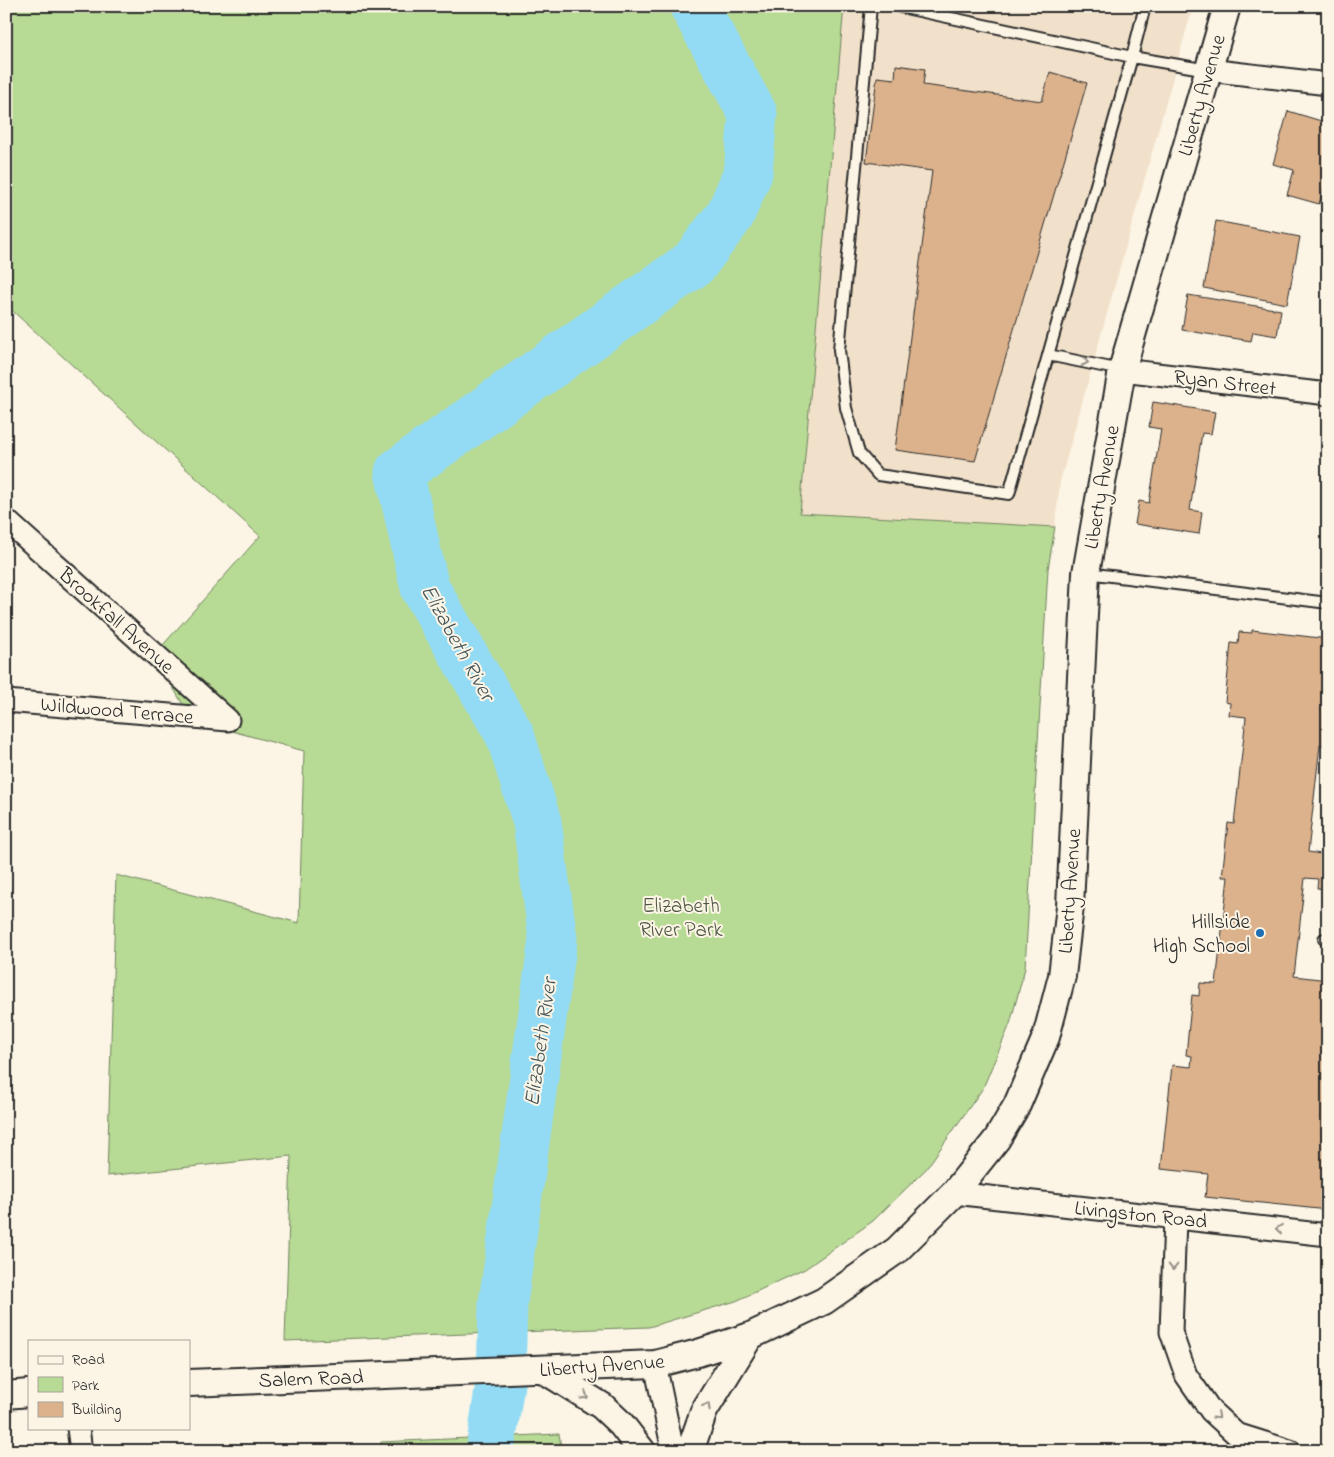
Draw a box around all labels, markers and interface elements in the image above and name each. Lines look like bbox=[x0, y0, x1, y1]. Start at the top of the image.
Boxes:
street label: Liberty Avenue bbox=[1171, 31, 1237, 160]
one-way arrow bbox=[1081, 356, 1090, 367]
street label: Ryan Street bbox=[1171, 363, 1278, 407]
street label: Liberty Avenue bbox=[1077, 422, 1131, 552]
street label: Brookfall Avenue bbox=[50, 560, 181, 682]
water label: Elizabeth River bbox=[411, 579, 503, 710]
street label: Wildwood Terrace bbox=[39, 690, 195, 734]
street label: Liberty Avenue bbox=[1052, 827, 1092, 955]
park label: Elizabeth River Park bbox=[639, 892, 723, 946]
place label: Hillside High School bbox=[1153, 908, 1251, 964]
marker: Hillside High School bbox=[1254, 927, 1266, 939]
water label: Elizabeth River bbox=[517, 973, 567, 1108]
street label: Livingston Road bbox=[1073, 1194, 1209, 1240]
one-way arrow bbox=[1275, 1224, 1283, 1235]
one-way arrow bbox=[1168, 1263, 1179, 1271]
legend bbox=[28, 1340, 190, 1430]
street label: Liberty Avenue bbox=[539, 1348, 666, 1388]
text: Road bbox=[72, 1349, 105, 1371]
street label: Salem Road bbox=[258, 1363, 364, 1397]
text: Park bbox=[72, 1375, 100, 1397]
one-way arrow bbox=[579, 1390, 589, 1399]
text: Building bbox=[71, 1399, 121, 1422]
one-way arrow bbox=[701, 1402, 711, 1411]
one-way arrow bbox=[1211, 1410, 1220, 1419]

